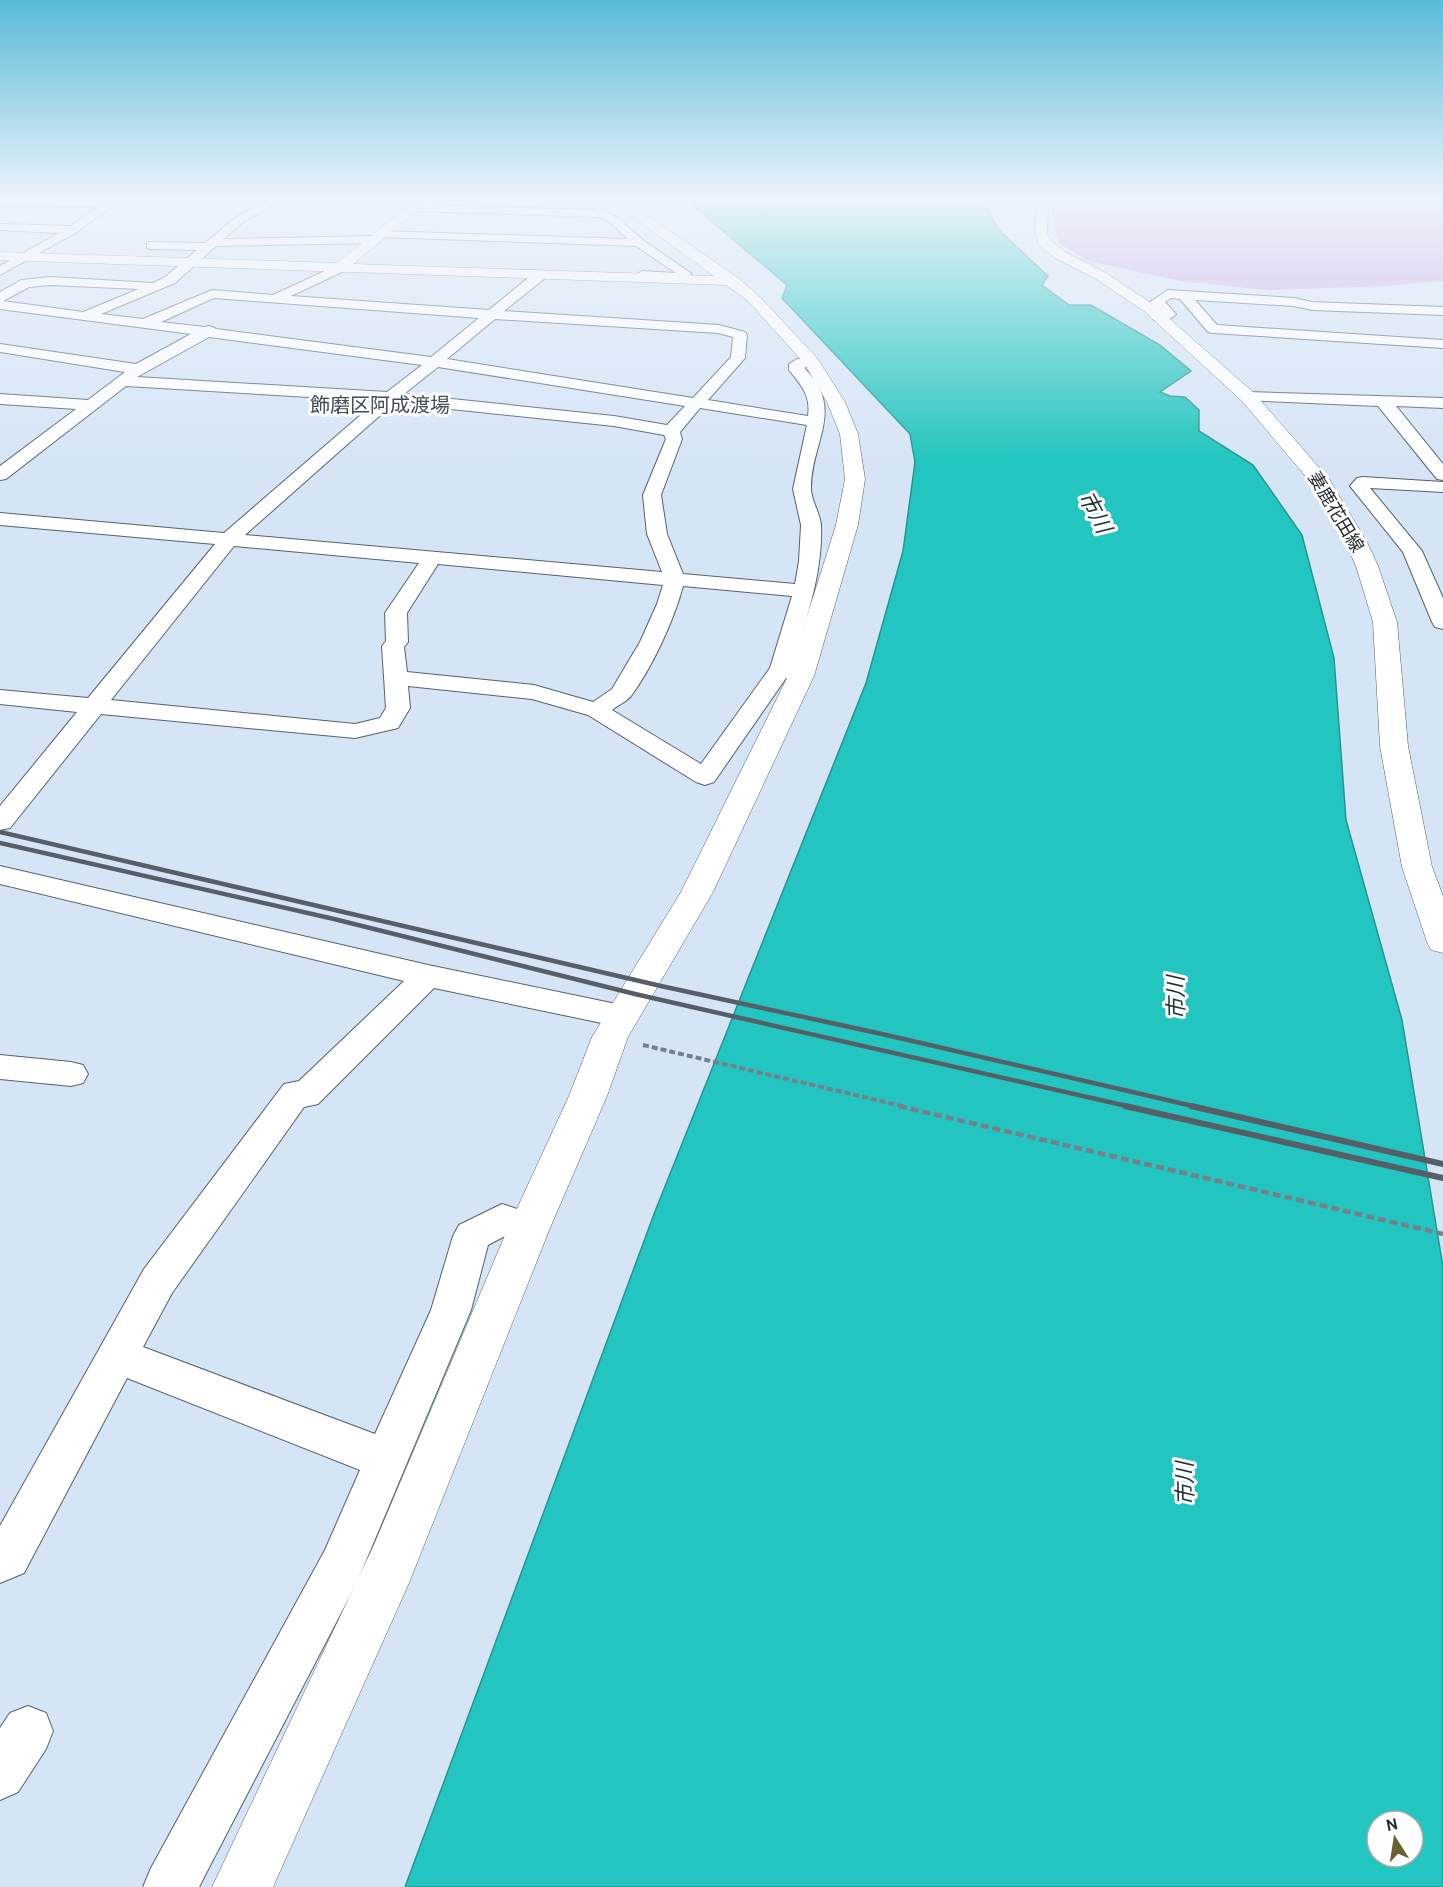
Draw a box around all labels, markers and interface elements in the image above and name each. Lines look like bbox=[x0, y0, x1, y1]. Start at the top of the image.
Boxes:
district label: 飾磨区阿成渡場 bbox=[310, 393, 450, 417]
street label: 妻鹿花田線 bbox=[1303, 468, 1369, 556]
water label: 市川 bbox=[1073, 486, 1118, 540]
water label: 市川 bbox=[1162, 974, 1190, 1020]
water label: 市川 bbox=[1171, 1460, 1199, 1506]
north arrow bbox=[1365, 1809, 1425, 1869]
text: N bbox=[1384, 1814, 1399, 1835]

